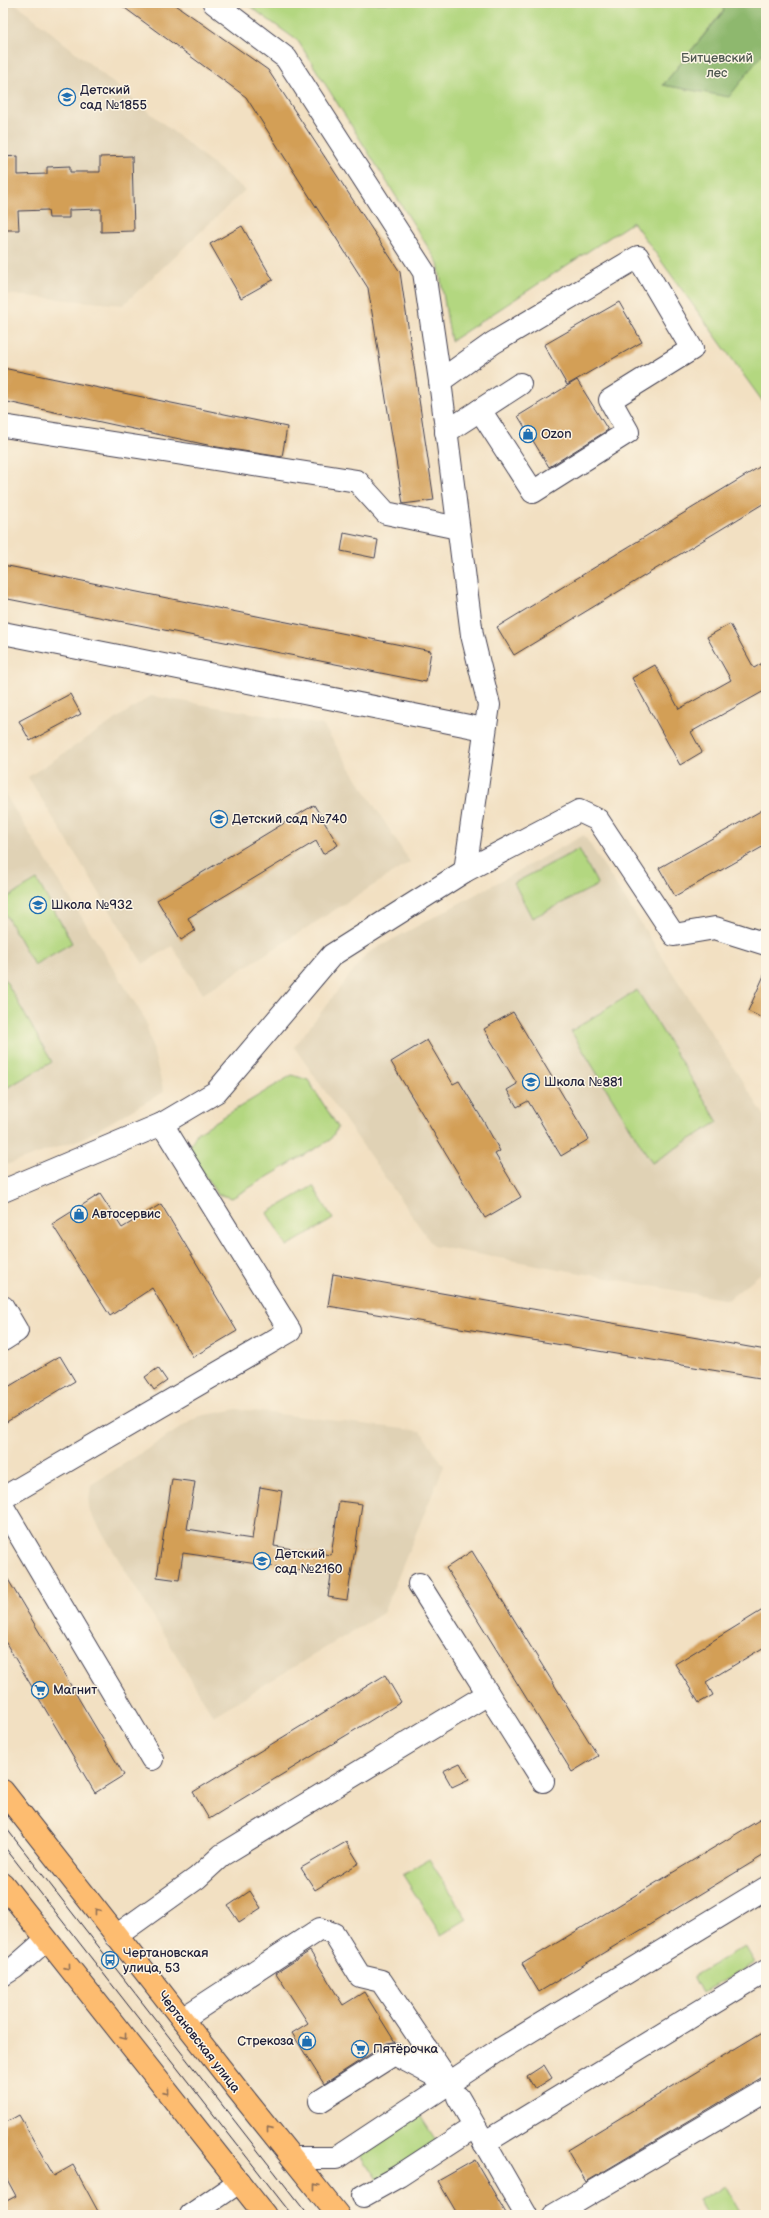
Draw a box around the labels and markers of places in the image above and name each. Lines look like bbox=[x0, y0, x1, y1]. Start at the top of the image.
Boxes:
place label: Детский сад №1855 bbox=[80, 82, 147, 113]
school or university icon: Детский сад №1855 bbox=[57, 87, 77, 107]
shop icon: Ozon bbox=[518, 424, 538, 444]
place label: Ozon bbox=[541, 426, 571, 442]
school or university icon: Детский сад №740 bbox=[209, 809, 229, 829]
place label: Детский сад №740 bbox=[232, 811, 347, 827]
school or university icon: Школа №932 bbox=[28, 895, 48, 915]
place label: Школа №932 bbox=[51, 897, 133, 913]
school or university icon: Школа №881 bbox=[521, 1072, 541, 1092]
place label: Школа №881 bbox=[544, 1074, 623, 1090]
shop icon: Автосервис bbox=[69, 1204, 89, 1224]
place label: Автосервис bbox=[91, 1206, 161, 1222]
place label: Детский сад №2160 bbox=[275, 1546, 343, 1577]
school or university icon: Детский сад №2160 bbox=[252, 1551, 272, 1571]
supermarket icon: Магнит bbox=[30, 1680, 50, 1700]
place label: Магнит bbox=[53, 1682, 97, 1698]
place label: Чертановская улица, 53 bbox=[123, 1945, 208, 1976]
bus stop icon: Чертановская улица, 53 bbox=[100, 1950, 120, 1970]
shop icon: Стрекоза bbox=[297, 2031, 317, 2051]
place label: Стрекоза bbox=[237, 2033, 294, 2049]
supermarket icon: Пятёрочка bbox=[350, 2039, 370, 2059]
place label: Пятёрочка bbox=[373, 2041, 438, 2057]

